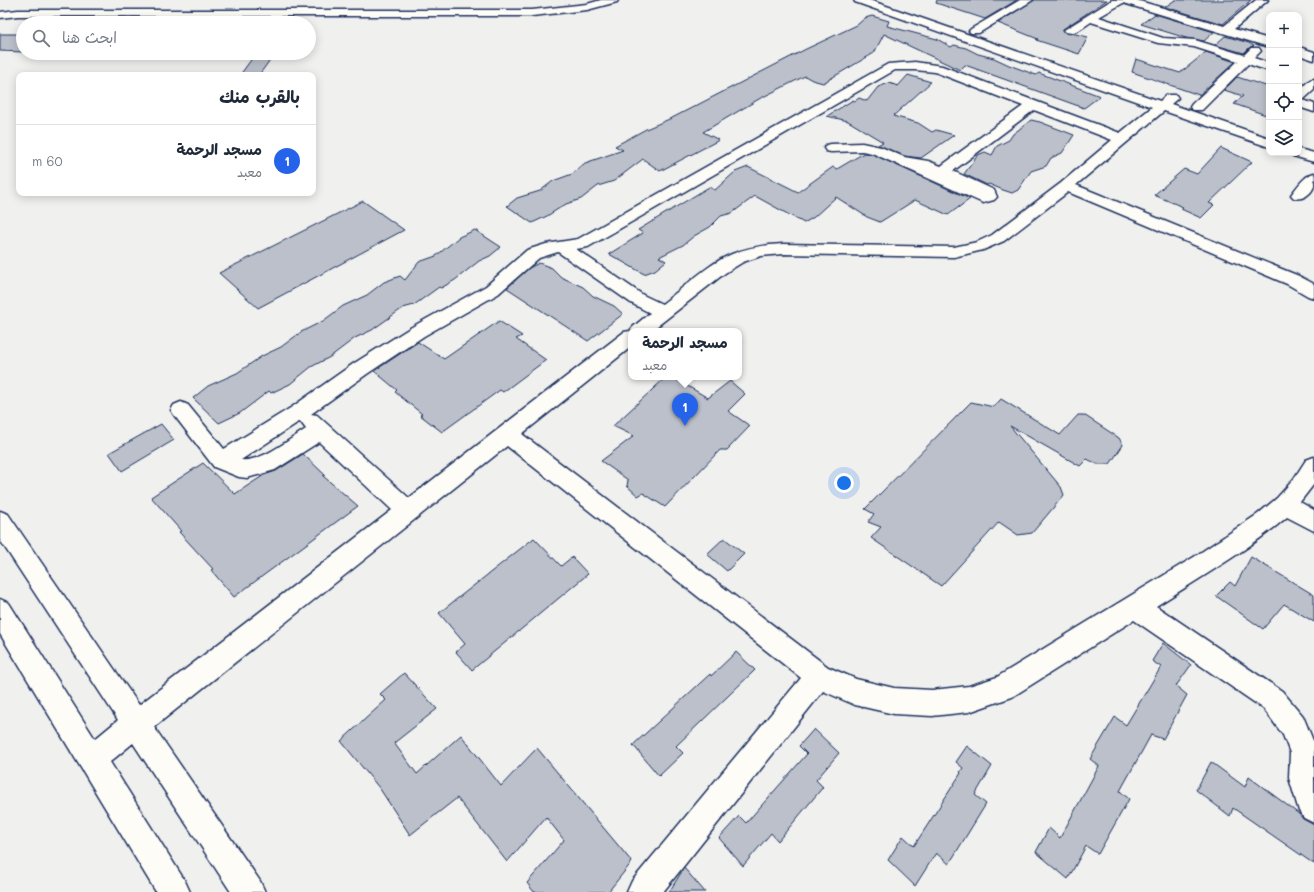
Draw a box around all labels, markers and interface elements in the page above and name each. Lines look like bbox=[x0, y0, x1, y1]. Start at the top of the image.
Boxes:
map controls bbox=[1266, 12, 1302, 156]
button: + bbox=[1266, 12, 1302, 48]
search box bbox=[16, 16, 316, 60]
icon: search bbox=[30, 27, 52, 49]
text: ابحث هنا bbox=[62, 27, 117, 47]
button: − bbox=[1266, 48, 1302, 84]
button: locate bbox=[1266, 84, 1302, 120]
text: بالقرب منك bbox=[219, 85, 300, 107]
button: layers bbox=[1266, 120, 1302, 156]
text: مسجد الرحمة bbox=[177, 139, 262, 159]
text: 60 m bbox=[32, 152, 62, 169]
text: 1 bbox=[284, 152, 290, 169]
text: معبد bbox=[237, 163, 262, 180]
popup bbox=[628, 328, 742, 380]
text: مسجد الرحمة bbox=[642, 332, 728, 352]
text: معبد bbox=[642, 356, 667, 373]
pin: 1 bbox=[672, 393, 698, 426]
your location bbox=[834, 473, 854, 493]

